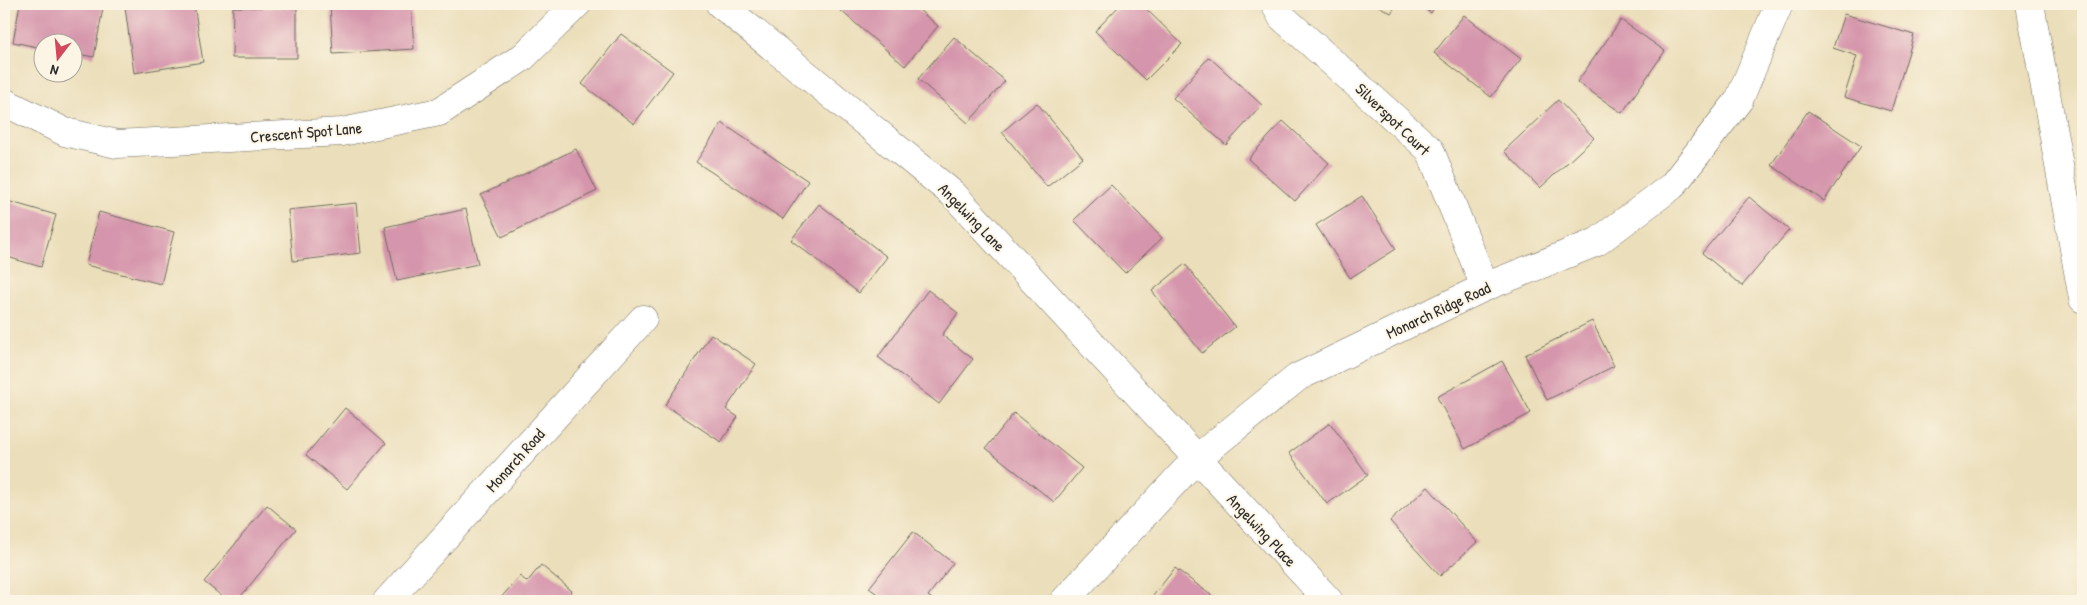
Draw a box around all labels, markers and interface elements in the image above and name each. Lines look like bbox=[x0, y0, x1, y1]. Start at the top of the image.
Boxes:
north arrow bbox=[32, 32, 82, 82]
text: N bbox=[48, 61, 60, 81]
street label: Silverspot Court bbox=[1351, 78, 1436, 161]
street label: Crescent Spot Lane bbox=[249, 116, 363, 148]
street label: Angelwing Lane bbox=[934, 178, 1011, 257]
street label: Monarch Ridge Road bbox=[1382, 276, 1494, 344]
street label: Monarch Road bbox=[481, 423, 549, 497]
street label: Angelwing Place bbox=[1222, 489, 1302, 572]

